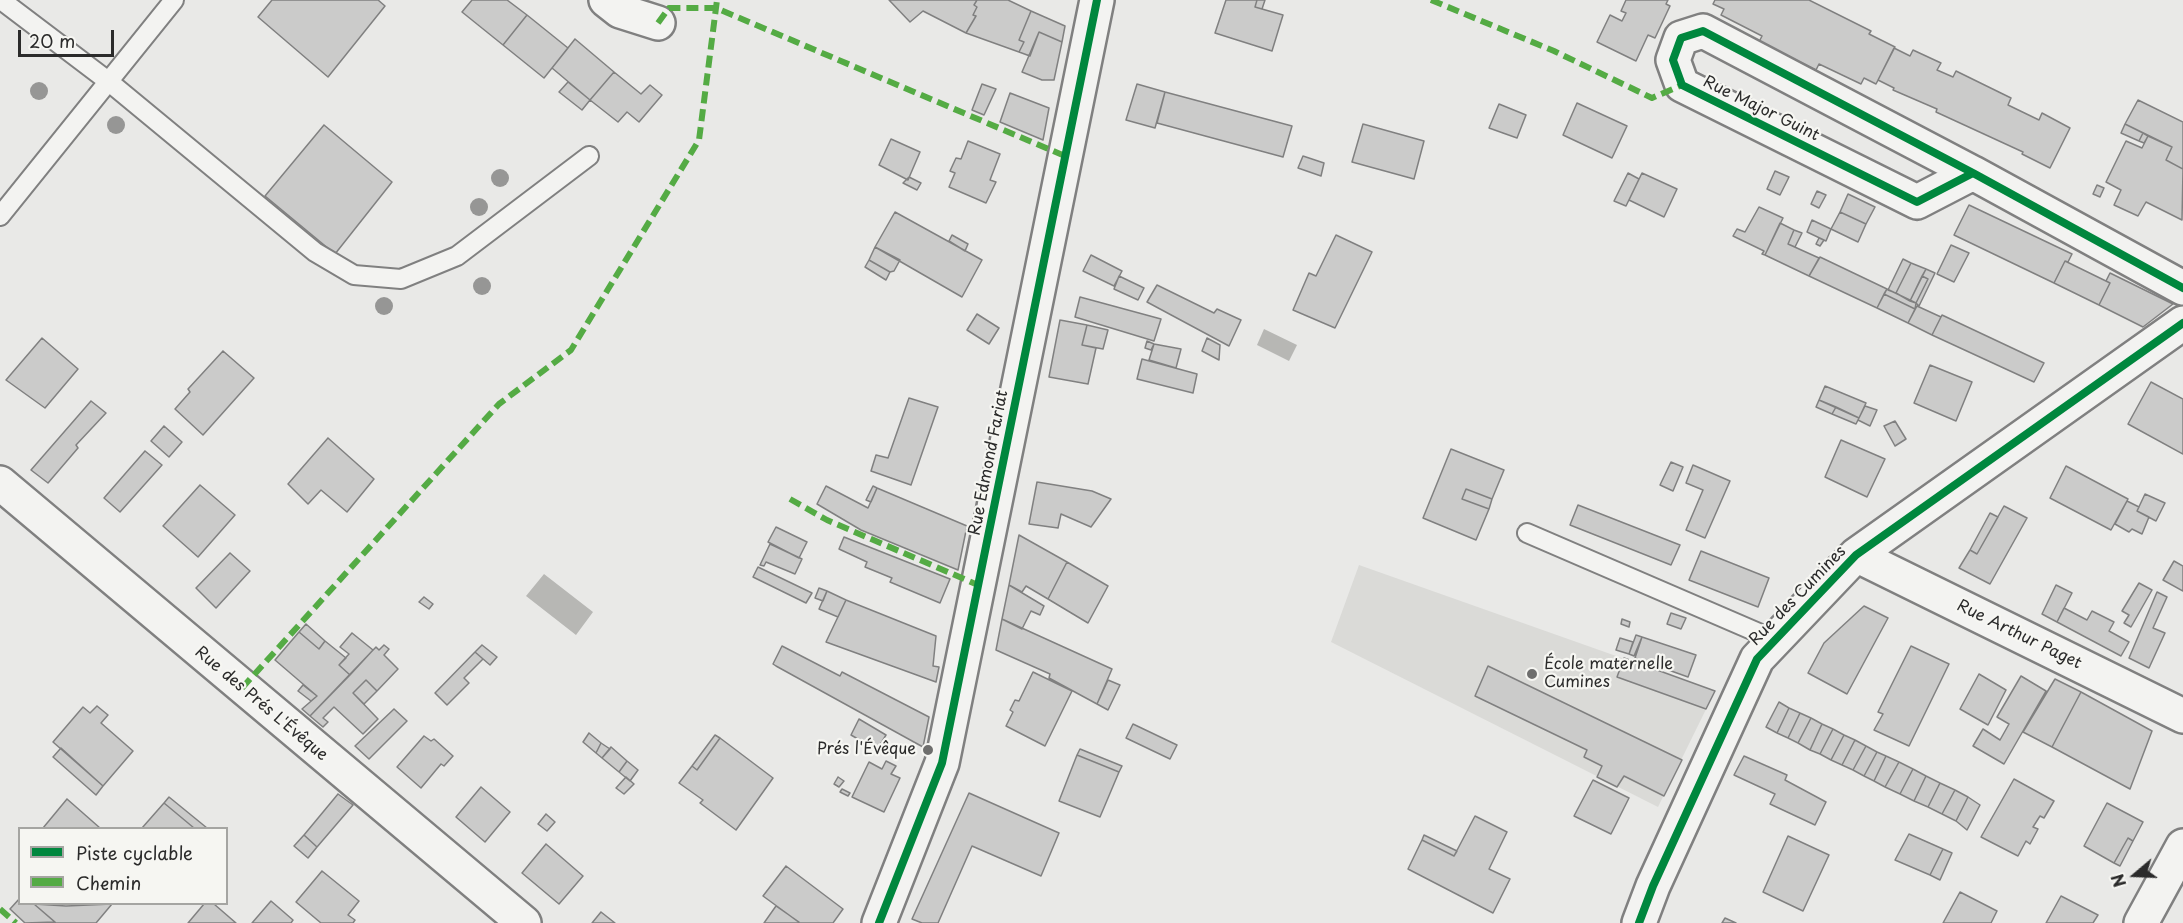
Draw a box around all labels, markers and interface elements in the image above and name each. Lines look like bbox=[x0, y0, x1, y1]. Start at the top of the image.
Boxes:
scale bar bbox=[21, 18, 117, 56]
text: 20 m bbox=[29, 27, 75, 54]
street label: Rue Major Guint bbox=[1700, 73, 1822, 145]
street label: Rue Edmond Fariat bbox=[965, 389, 1013, 537]
street label: Rue des Cumines bbox=[1746, 542, 1850, 650]
street label: Rue Arthur Paget bbox=[1953, 596, 2085, 674]
street label: Rue des Prés L'Évêque bbox=[191, 643, 331, 765]
place label: École maternelle Cumines bbox=[1544, 655, 1673, 693]
marker: École maternelle Cumines bbox=[1525, 667, 1539, 681]
place label: Prés l'Évêque bbox=[817, 740, 916, 760]
marker: Prés l'Évêque bbox=[921, 743, 935, 757]
legend bbox=[18, 827, 228, 905]
text: Piste cyclable bbox=[76, 839, 193, 866]
north arrow bbox=[2105, 845, 2165, 905]
text: Chemin bbox=[76, 869, 141, 896]
text: N bbox=[2105, 871, 2131, 891]

